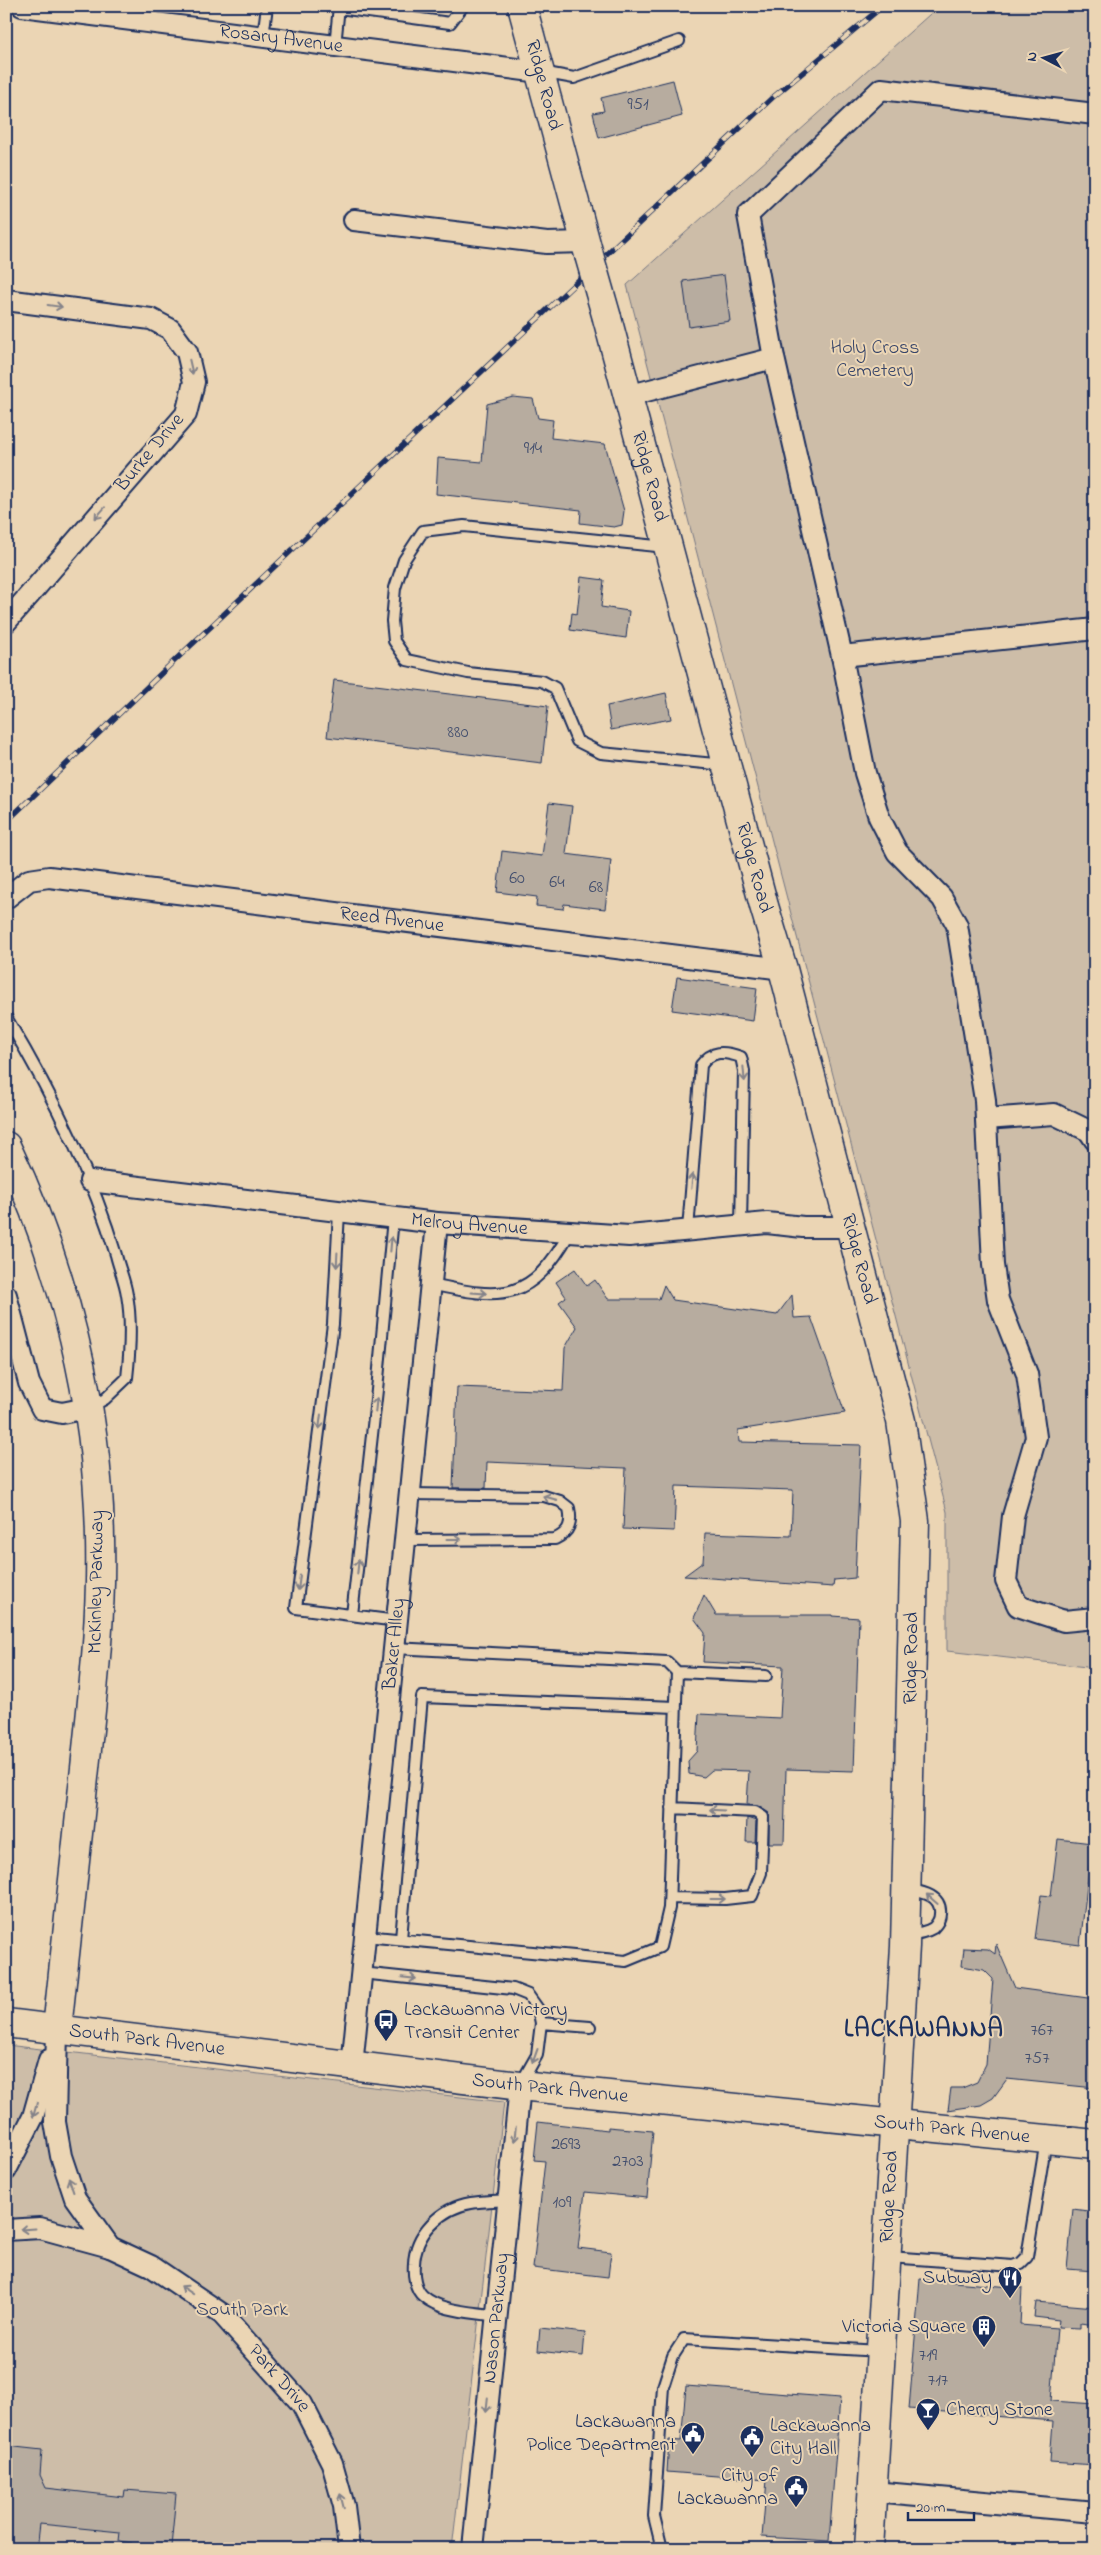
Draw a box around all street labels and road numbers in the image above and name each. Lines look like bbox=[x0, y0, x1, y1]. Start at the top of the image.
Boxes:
street label: Rosary Avenue bbox=[217, 17, 345, 61]
street label: Ridge Road bbox=[517, 37, 569, 134]
street label: Burke Drive bbox=[108, 407, 192, 500]
street label: Ridge Road bbox=[623, 428, 675, 525]
street label: Ridge Road bbox=[728, 819, 780, 917]
street label: Reed Avenue bbox=[338, 899, 446, 941]
street label: Melroy Avenue bbox=[409, 1205, 529, 1244]
street label: Ridge Road bbox=[833, 1211, 884, 1307]
street label: McKinley Parkway bbox=[81, 1510, 113, 1654]
street label: Baker Alley bbox=[375, 1597, 414, 1693]
street label: Ridge Road bbox=[897, 1612, 928, 1704]
street label: South Park Avenue bbox=[67, 2016, 227, 2064]
street label: South Park Avenue bbox=[470, 2066, 630, 2111]
street label: South Park Avenue bbox=[872, 2107, 1032, 2152]
street label: Ridge Road bbox=[873, 2150, 908, 2244]
street label: Nason Parkway bbox=[475, 2252, 517, 2385]
street label: Park Drive bbox=[241, 2338, 318, 2417]

